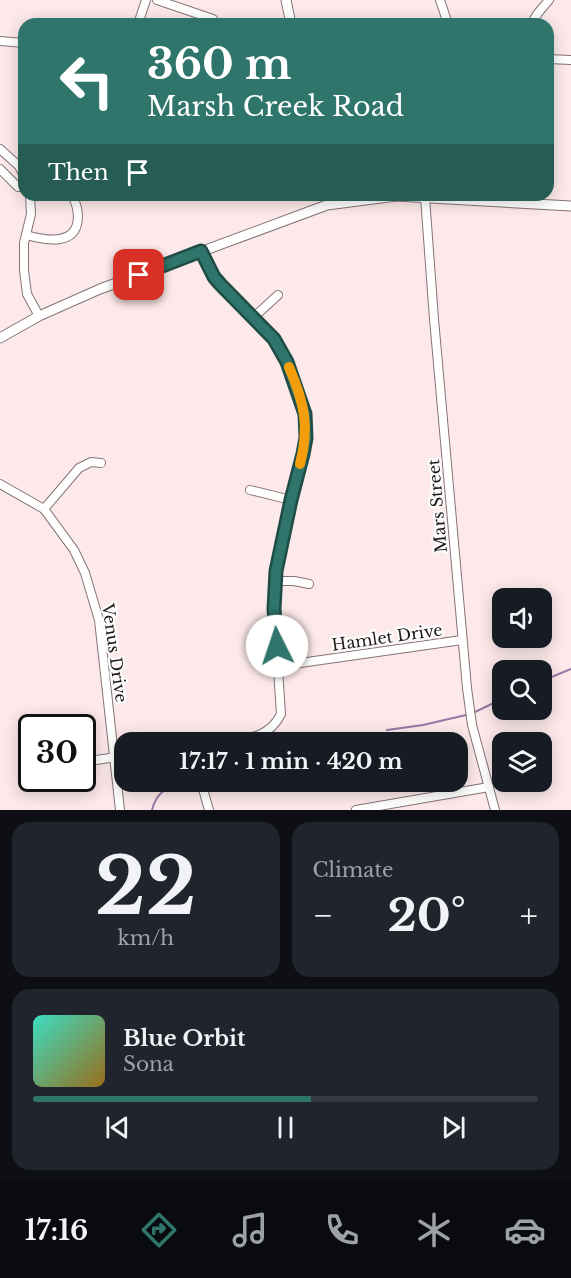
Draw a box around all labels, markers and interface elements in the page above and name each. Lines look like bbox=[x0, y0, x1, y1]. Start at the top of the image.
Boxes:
text: 360 m bbox=[147, 38, 291, 90]
icon: left bbox=[48, 42, 126, 120]
text: Marsh Creek Road bbox=[147, 90, 404, 123]
icon: arrive bbox=[121, 156, 154, 189]
text: Then bbox=[48, 159, 109, 186]
pin bbox=[113, 249, 164, 300]
icon: arrive bbox=[122, 258, 155, 291]
street label: Mars Street bbox=[423, 458, 451, 554]
map controls bbox=[492, 588, 552, 792]
button: sound bbox=[492, 588, 552, 648]
street label: Venus Drive bbox=[98, 601, 132, 704]
position arrow bbox=[245, 614, 309, 678]
street label: Hamlet Drive bbox=[330, 619, 444, 655]
button: search bbox=[492, 660, 552, 720]
speed limit sign: 30 bbox=[18, 714, 96, 792]
button: layers bbox=[492, 732, 552, 792]
text: 17:17 · 1 min · 420 m bbox=[179, 748, 403, 775]
text: 22 bbox=[95, 838, 197, 935]
text: Climate bbox=[313, 858, 393, 882]
text: 20° bbox=[387, 887, 466, 943]
text: − bbox=[313, 895, 333, 936]
text: + bbox=[520, 895, 538, 936]
text: km/h bbox=[117, 926, 174, 950]
text: Blue Orbit bbox=[123, 1025, 245, 1052]
text: Sona bbox=[123, 1052, 174, 1076]
icon: previous bbox=[101, 1111, 134, 1144]
icon: pause bbox=[269, 1111, 302, 1144]
icon: next bbox=[437, 1111, 470, 1144]
icon: directions bbox=[138, 1209, 180, 1251]
icon: music bbox=[229, 1209, 271, 1251]
icon: phone bbox=[321, 1209, 363, 1251]
icon: climate bbox=[413, 1209, 455, 1251]
icon: car bbox=[504, 1209, 546, 1251]
text: 17:16 bbox=[25, 1214, 88, 1247]

